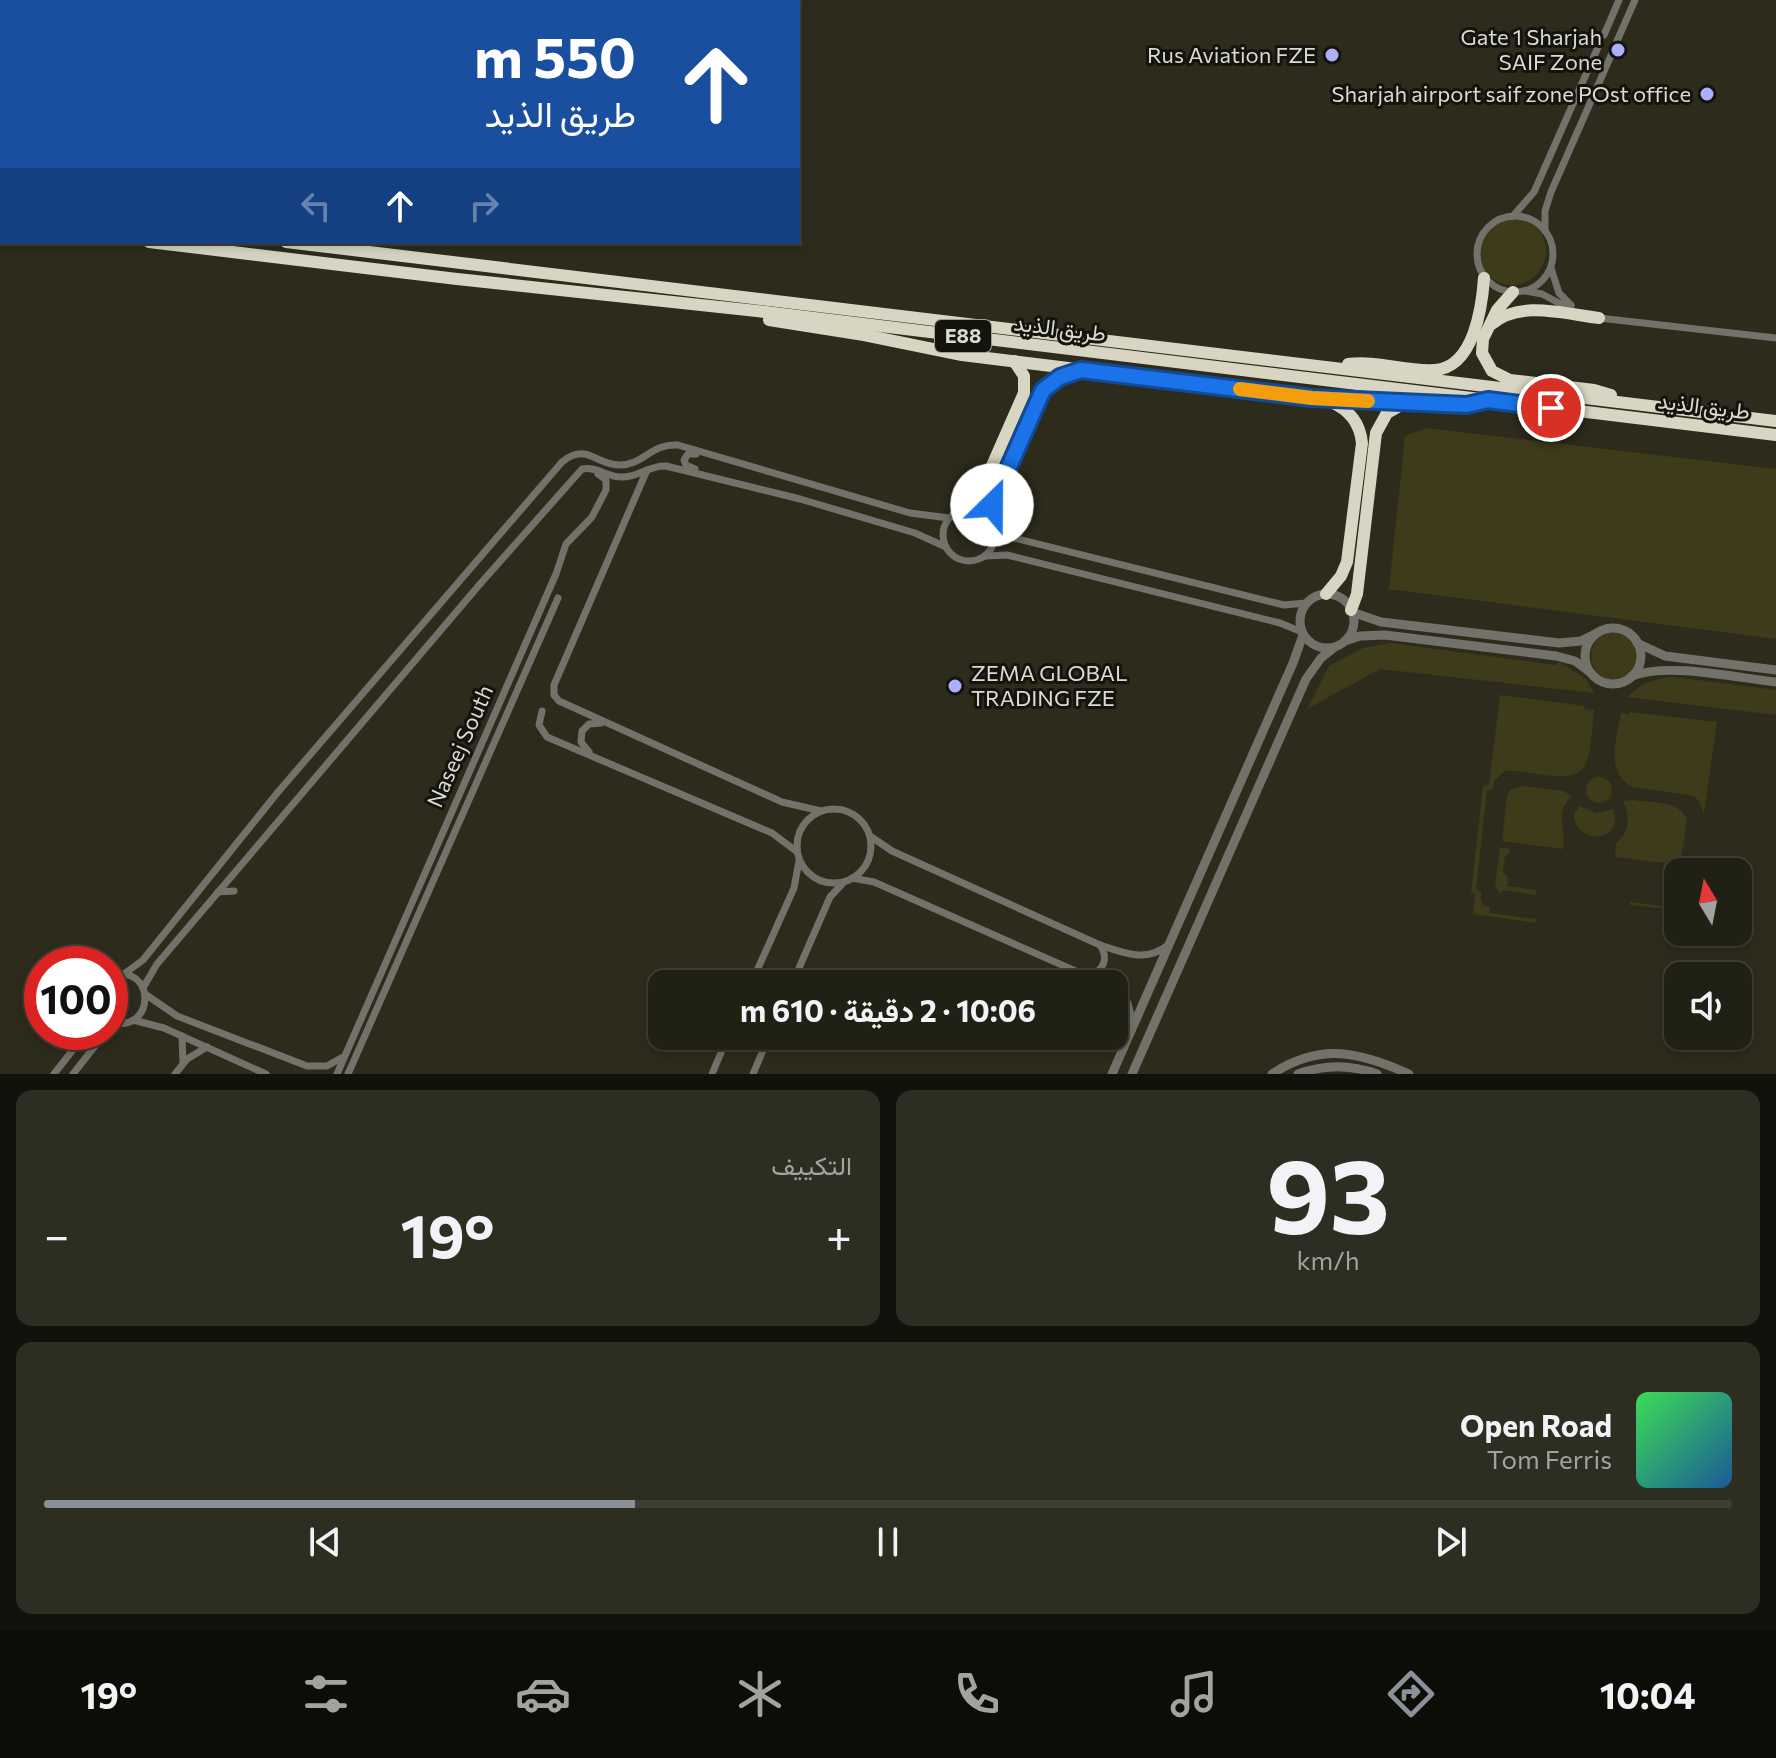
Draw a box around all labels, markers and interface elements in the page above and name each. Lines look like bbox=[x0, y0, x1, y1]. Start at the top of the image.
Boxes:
text: 550 m bbox=[474, 21, 636, 90]
place label: Gate 1 Sharjah SAIF Zone bbox=[1461, 23, 1602, 75]
icon: ahead bbox=[664, 32, 768, 136]
place label: Rus Aviation FZE bbox=[1147, 41, 1316, 68]
marker: Gate 1 Sharjah SAIF Zone bbox=[1609, 41, 1627, 59]
marker: Rus Aviation FZE bbox=[1323, 46, 1341, 64]
place label: Sharjah airport saif zone POst office bbox=[1332, 80, 1691, 107]
marker: Sharjah airport saif zone POst office bbox=[1698, 85, 1716, 103]
text: طريق الذيد bbox=[485, 90, 636, 134]
icon: left bbox=[294, 184, 338, 228]
icon: ahead bbox=[378, 184, 422, 228]
icon: right bbox=[462, 184, 506, 228]
street label: طريق الذيد bbox=[1012, 308, 1108, 348]
road number: E88 bbox=[935, 320, 991, 352]
pin bbox=[1517, 374, 1585, 442]
icon: arrive bbox=[1529, 386, 1573, 430]
street label: طريق الذيد bbox=[1656, 386, 1752, 426]
position arrow bbox=[950, 463, 1034, 547]
place label: ZEMA GLOBAL TRADING FZE bbox=[971, 659, 1128, 711]
marker: ZEMA GLOBAL TRADING FZE bbox=[946, 677, 964, 695]
street label: Naseej South bbox=[421, 680, 499, 811]
north arrow bbox=[1664, 858, 1752, 946]
map controls bbox=[1664, 858, 1752, 1050]
speed limit sign: 100 bbox=[24, 946, 128, 1050]
button: sound bbox=[1664, 962, 1752, 1050]
text: 10:06 · 2 دقيقة · 610 m bbox=[740, 991, 1036, 1028]
text: 93 bbox=[1266, 1128, 1390, 1255]
text: التكييف bbox=[771, 1149, 852, 1180]
text: 19° bbox=[400, 1197, 495, 1270]
text: − bbox=[44, 1207, 69, 1261]
text: + bbox=[826, 1207, 852, 1261]
text: km/h bbox=[1296, 1244, 1360, 1275]
text: Open Road bbox=[1460, 1406, 1612, 1443]
text: Tom Ferris bbox=[1487, 1443, 1612, 1474]
icon: previous bbox=[303, 1520, 347, 1564]
icon: pause bbox=[866, 1520, 910, 1564]
icon: next bbox=[1429, 1520, 1473, 1564]
icon: filters bbox=[298, 1666, 354, 1722]
icon: car bbox=[515, 1666, 571, 1722]
icon: climate bbox=[732, 1666, 788, 1722]
icon: phone bbox=[949, 1666, 1005, 1722]
icon: music bbox=[1166, 1666, 1222, 1722]
icon: directions bbox=[1383, 1666, 1439, 1722]
text: 19° bbox=[81, 1672, 137, 1716]
text: 10:04 bbox=[1600, 1672, 1696, 1716]

